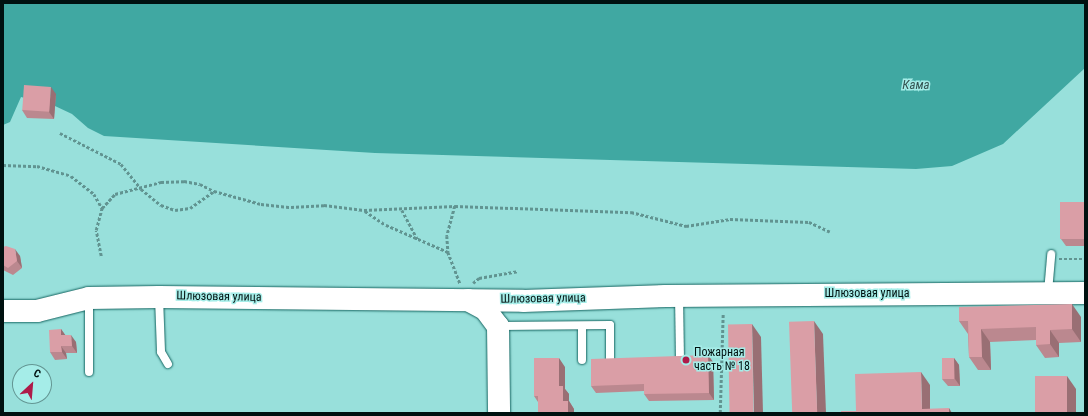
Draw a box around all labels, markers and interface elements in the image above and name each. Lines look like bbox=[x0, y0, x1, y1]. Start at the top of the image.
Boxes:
water label: Кама bbox=[902, 77, 930, 93]
street label: Шлюзовая улица bbox=[824, 287, 910, 301]
street label: Шлюзовая улица bbox=[176, 289, 262, 305]
street label: Шлюзовая улица bbox=[500, 291, 586, 307]
place label: Пожарная часть № 18 bbox=[694, 346, 750, 374]
marker: Пожарная часть № 18 bbox=[681, 355, 691, 365]
north arrow bbox=[12, 364, 52, 404]
text: С bbox=[31, 366, 43, 381]

